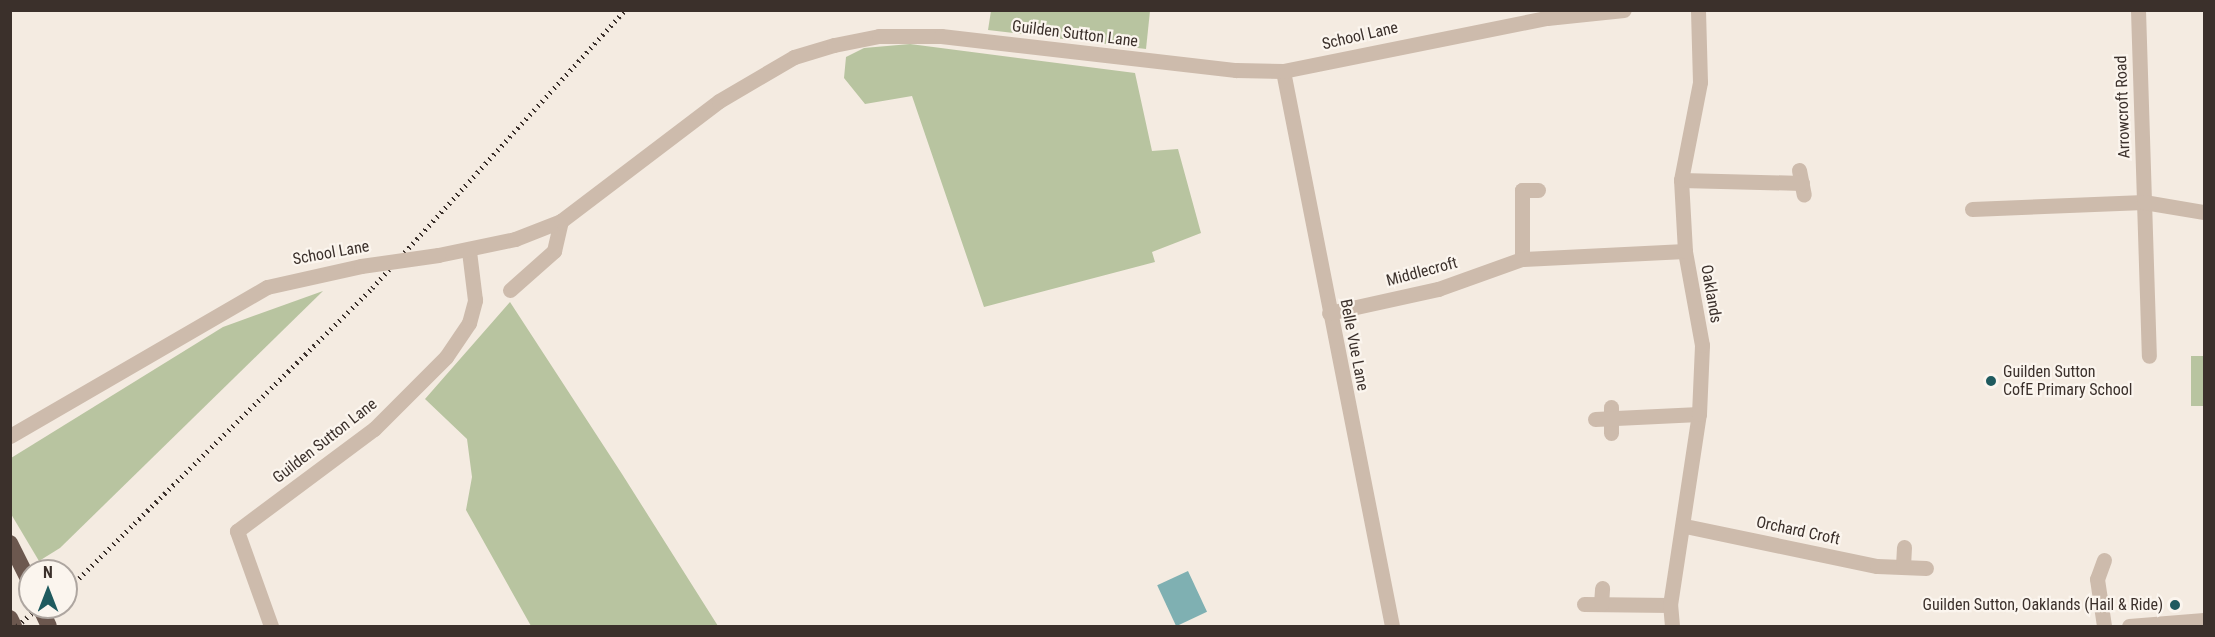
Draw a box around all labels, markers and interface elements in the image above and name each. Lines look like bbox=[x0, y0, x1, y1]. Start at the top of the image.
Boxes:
street label: Guilden Sutton Lane bbox=[1011, 17, 1139, 51]
street label: School Lane bbox=[1320, 18, 1400, 54]
street label: Arrowcroft Road bbox=[2112, 55, 2134, 159]
street label: School Lane bbox=[291, 237, 371, 269]
street label: Middlecroft bbox=[1384, 253, 1460, 291]
street label: Oaklands bbox=[1696, 263, 1726, 325]
street label: Belle Vue Lane bbox=[1336, 298, 1372, 392]
place label: Guilden Sutton CofE Primary School bbox=[2003, 362, 2132, 400]
marker: Guilden Sutton CofE Primary School bbox=[1984, 374, 1998, 388]
street label: Guilden Sutton Lane bbox=[269, 394, 381, 488]
street label: Orchard Croft bbox=[1754, 513, 1842, 549]
north arrow bbox=[18, 559, 78, 619]
text: N bbox=[43, 563, 53, 582]
place label: Guilden Sutton, Oaklands (Hail & Ride) bbox=[1922, 595, 2163, 615]
marker: Guilden Sutton, Oaklands (Hail & Ride) bbox=[2168, 598, 2182, 612]

